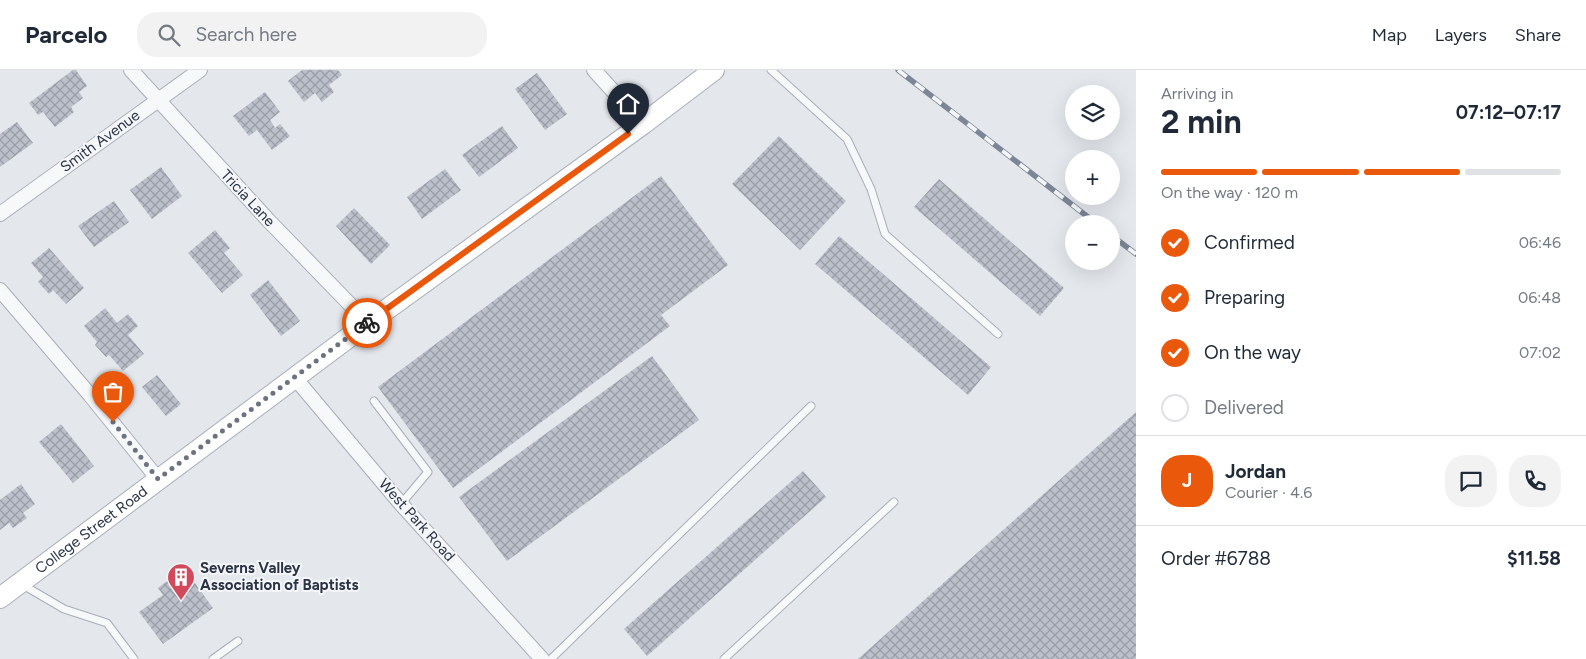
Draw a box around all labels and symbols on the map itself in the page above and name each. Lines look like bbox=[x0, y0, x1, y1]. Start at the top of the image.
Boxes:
pin bbox=[607, 83, 649, 134]
street label: Smith Avenue bbox=[57, 106, 143, 176]
street label: Tricia Lane bbox=[217, 166, 279, 230]
courier bbox=[342, 298, 392, 348]
pin bbox=[92, 371, 134, 422]
street label: West Park Road bbox=[375, 475, 459, 565]
street label: College Street Road bbox=[32, 482, 151, 577]
place label: Severns Valley Association of Baptists bbox=[200, 559, 359, 594]
building icon: Severns Valley Association of Baptists bbox=[166, 562, 196, 601]

